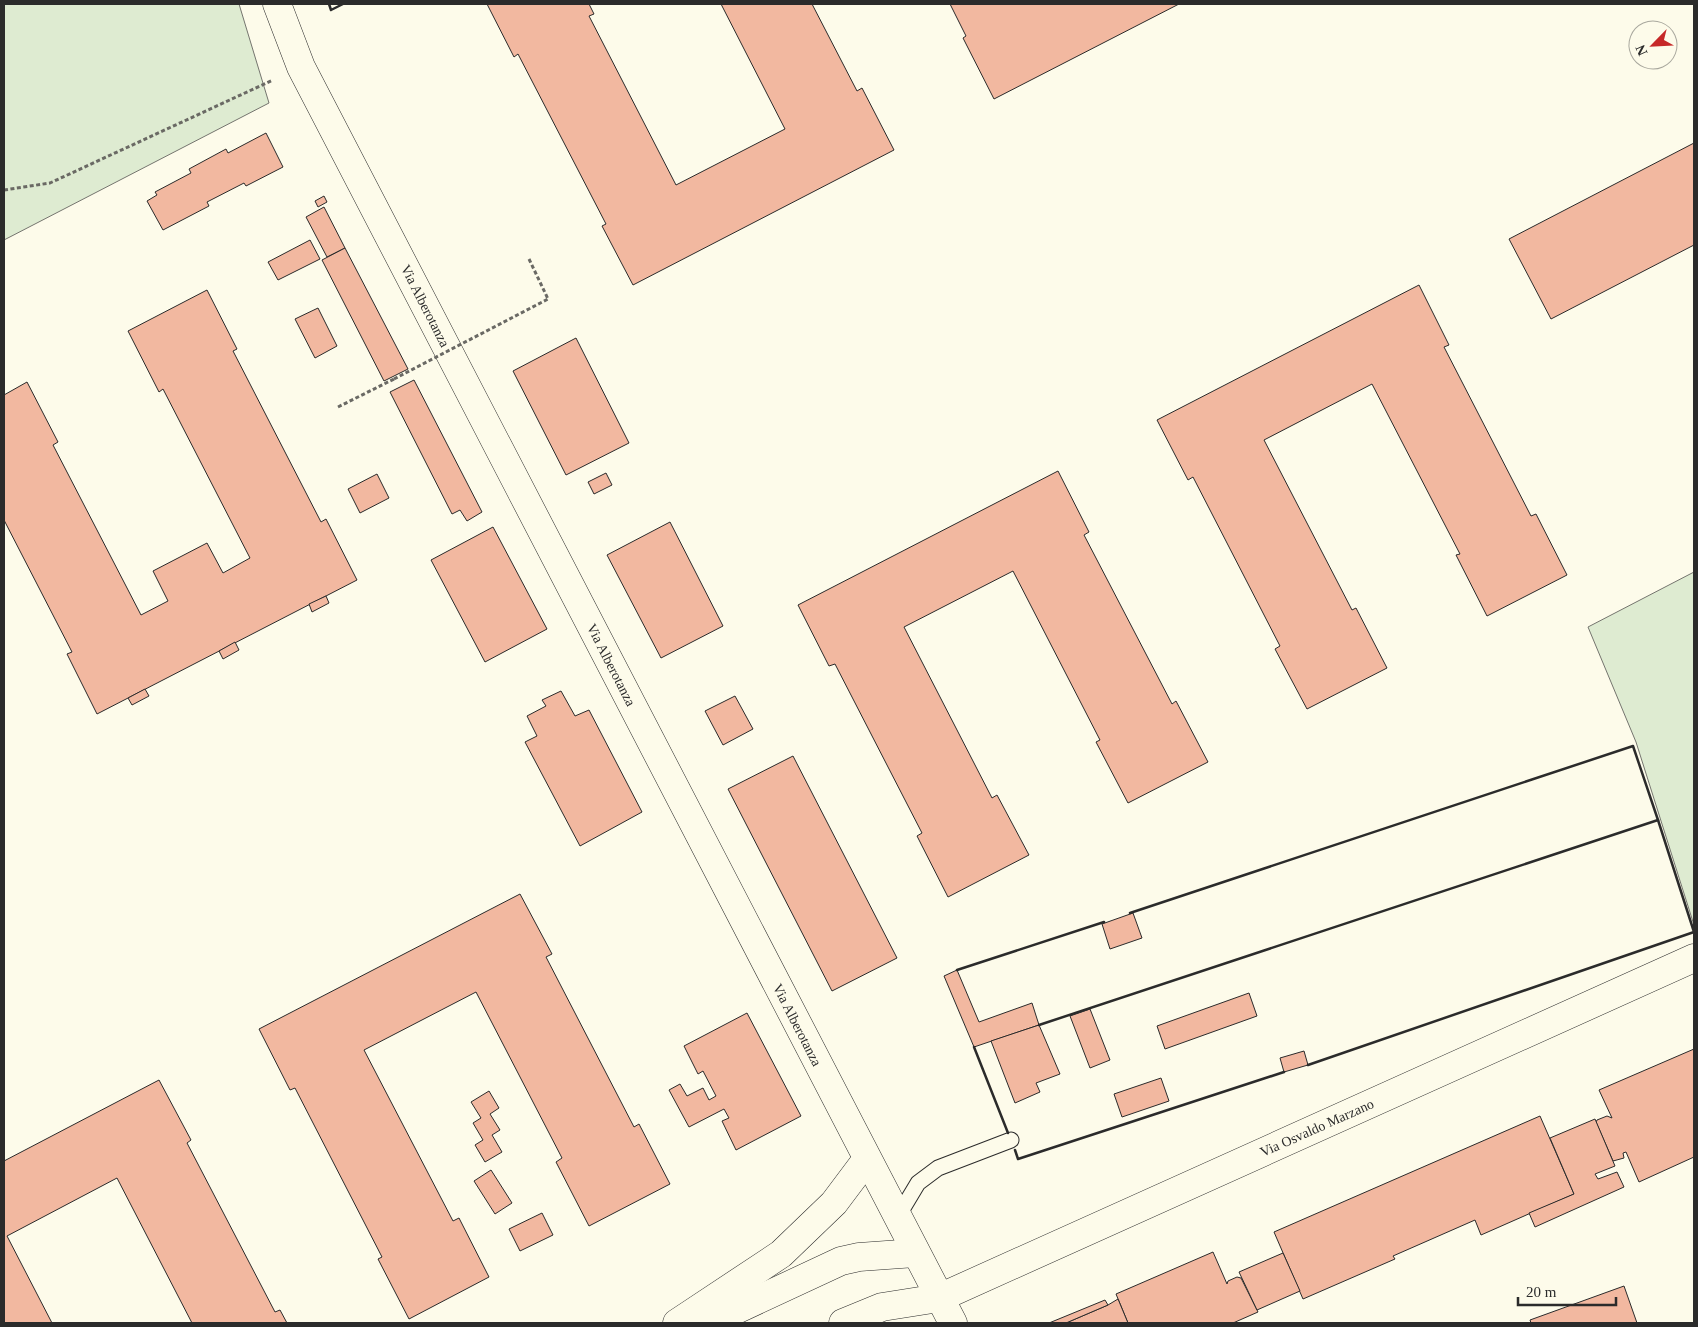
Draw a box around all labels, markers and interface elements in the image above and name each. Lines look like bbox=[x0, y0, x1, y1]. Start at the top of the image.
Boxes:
north arrow bbox=[1628, 20, 1678, 70]
text: N bbox=[1633, 42, 1650, 58]
street label: Via Alberotanza bbox=[398, 262, 453, 350]
street label: Via Alberotanza bbox=[584, 621, 639, 709]
street label: Via Alberotanza bbox=[770, 981, 825, 1069]
street label: Via Osvaldo Marzano bbox=[1258, 1096, 1376, 1160]
scale bar bbox=[1518, 1274, 1616, 1306]
text: 20 m bbox=[1526, 1284, 1557, 1300]

